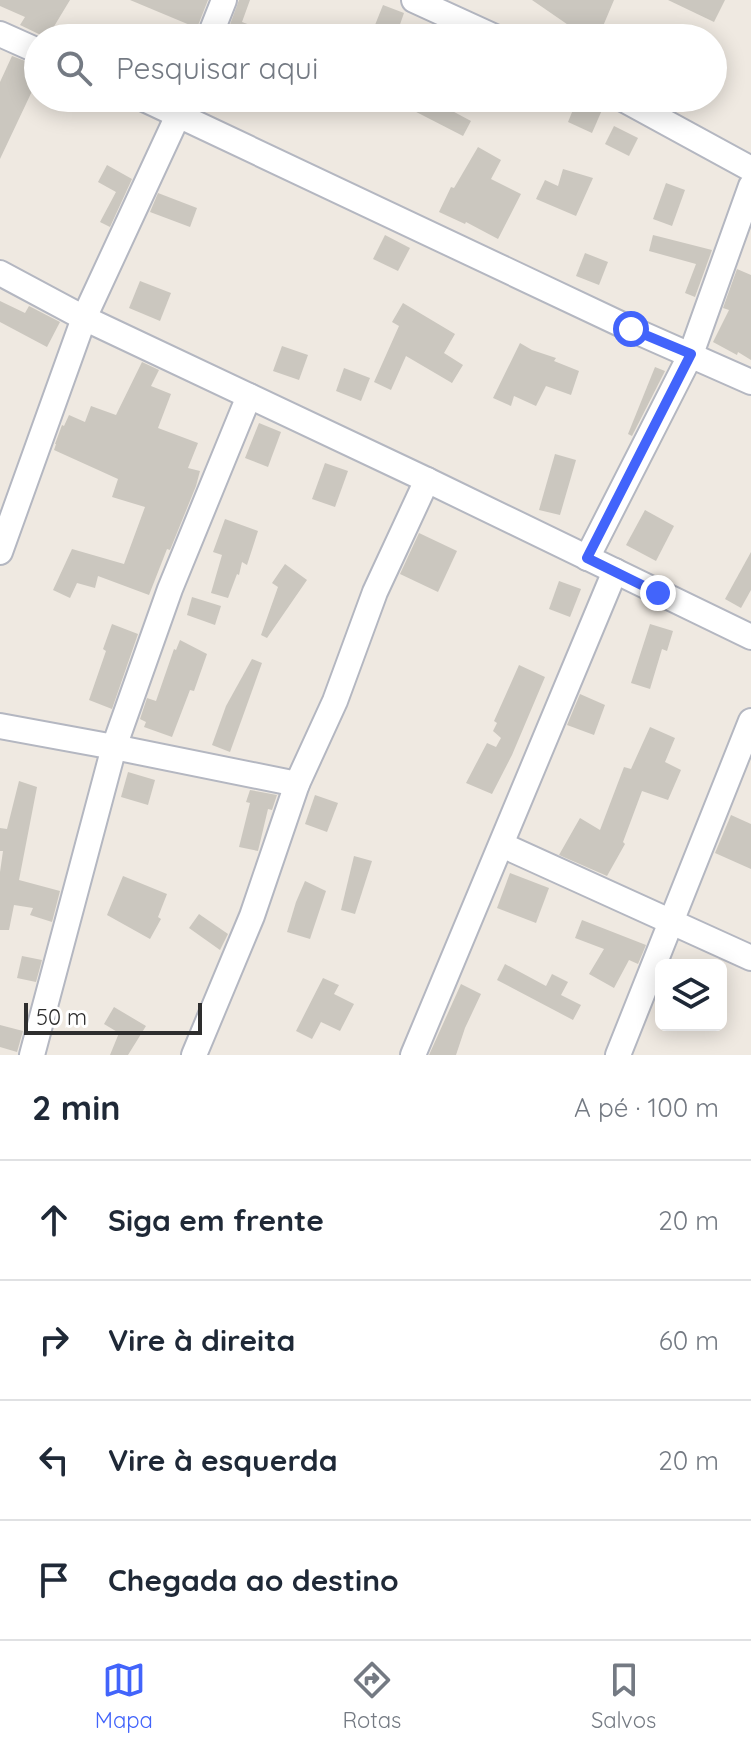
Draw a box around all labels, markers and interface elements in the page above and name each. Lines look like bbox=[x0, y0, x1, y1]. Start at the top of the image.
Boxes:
search box bbox=[24, 24, 727, 112]
icon: search bbox=[52, 46, 96, 90]
text: Pesquisar aqui bbox=[116, 49, 318, 87]
route start bbox=[613, 311, 649, 347]
route end bbox=[640, 575, 676, 611]
map controls bbox=[655, 959, 727, 1031]
button: layers bbox=[655, 959, 727, 1031]
scale bar bbox=[24, 999, 202, 1035]
text: 50 m bbox=[36, 1003, 87, 1031]
text: 2 min bbox=[32, 1086, 121, 1129]
text: A pé · 100 m bbox=[574, 1091, 719, 1124]
icon: ahead bbox=[32, 1198, 76, 1242]
text: Siga em frente bbox=[108, 1201, 324, 1239]
text: 20 m bbox=[658, 1204, 719, 1237]
icon: right bbox=[32, 1318, 76, 1362]
text: Vire à direita bbox=[108, 1321, 295, 1359]
text: 60 m bbox=[659, 1324, 719, 1357]
icon: left bbox=[32, 1438, 76, 1482]
text: Vire à esquerda bbox=[108, 1441, 337, 1479]
text: 20 m bbox=[658, 1444, 719, 1477]
icon: arrive bbox=[32, 1558, 76, 1602]
text: Chegada ao destino bbox=[108, 1561, 399, 1599]
tab: Mapa bbox=[95, 1658, 153, 1734]
tab: Rotas bbox=[342, 1658, 401, 1734]
tab: Salvos bbox=[591, 1658, 656, 1734]

